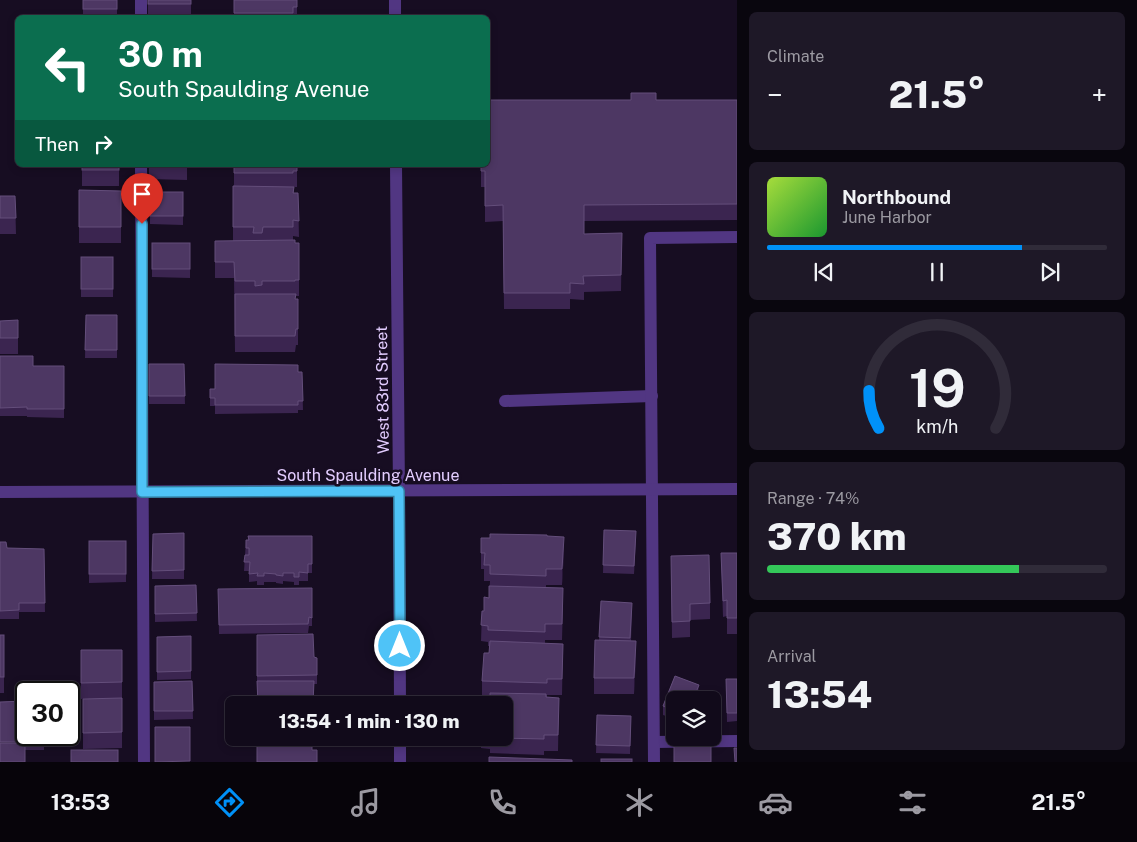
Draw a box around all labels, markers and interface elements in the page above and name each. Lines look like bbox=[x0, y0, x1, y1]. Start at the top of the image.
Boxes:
text: 30 m bbox=[118, 34, 203, 75]
icon: left bbox=[35, 35, 100, 100]
text: Climate bbox=[767, 47, 824, 66]
text: 21.5° bbox=[889, 72, 985, 117]
text: South Spaulding Avenue bbox=[118, 76, 370, 102]
text: − bbox=[767, 78, 783, 111]
text: + bbox=[1091, 78, 1107, 111]
icon: right bbox=[89, 130, 117, 158]
text: Then bbox=[35, 133, 79, 155]
pin bbox=[121, 173, 163, 224]
icon: arrive bbox=[128, 180, 156, 208]
text: Northbound bbox=[842, 186, 951, 208]
text: June Harbor bbox=[842, 208, 932, 227]
icon: previous bbox=[810, 258, 838, 286]
icon: pause bbox=[923, 258, 951, 286]
icon: next bbox=[1036, 258, 1064, 286]
street label: West 83rd Street bbox=[372, 326, 393, 454]
text: 19 bbox=[909, 358, 965, 419]
text: km/h bbox=[916, 416, 958, 437]
street label: South Spaulding Avenue bbox=[277, 466, 459, 485]
text: Range · 74% bbox=[767, 489, 859, 508]
text: 370 km bbox=[767, 514, 907, 559]
position arrow bbox=[373, 619, 425, 671]
text: Arrival bbox=[767, 647, 816, 666]
text: 13:54 bbox=[767, 672, 872, 717]
speed limit sign: 30 bbox=[15, 681, 80, 746]
map controls bbox=[666, 691, 721, 746]
button: layers bbox=[666, 691, 721, 746]
text: 13:54 · 1 min · 130 m bbox=[278, 710, 460, 732]
icon: directions bbox=[212, 785, 247, 820]
icon: music bbox=[348, 785, 383, 820]
icon: phone bbox=[485, 785, 520, 820]
icon: climate bbox=[622, 785, 657, 820]
icon: car bbox=[758, 785, 793, 820]
icon: filters bbox=[895, 785, 930, 820]
text: 13:53 bbox=[51, 789, 110, 815]
text: 21.5° bbox=[1032, 789, 1086, 815]

